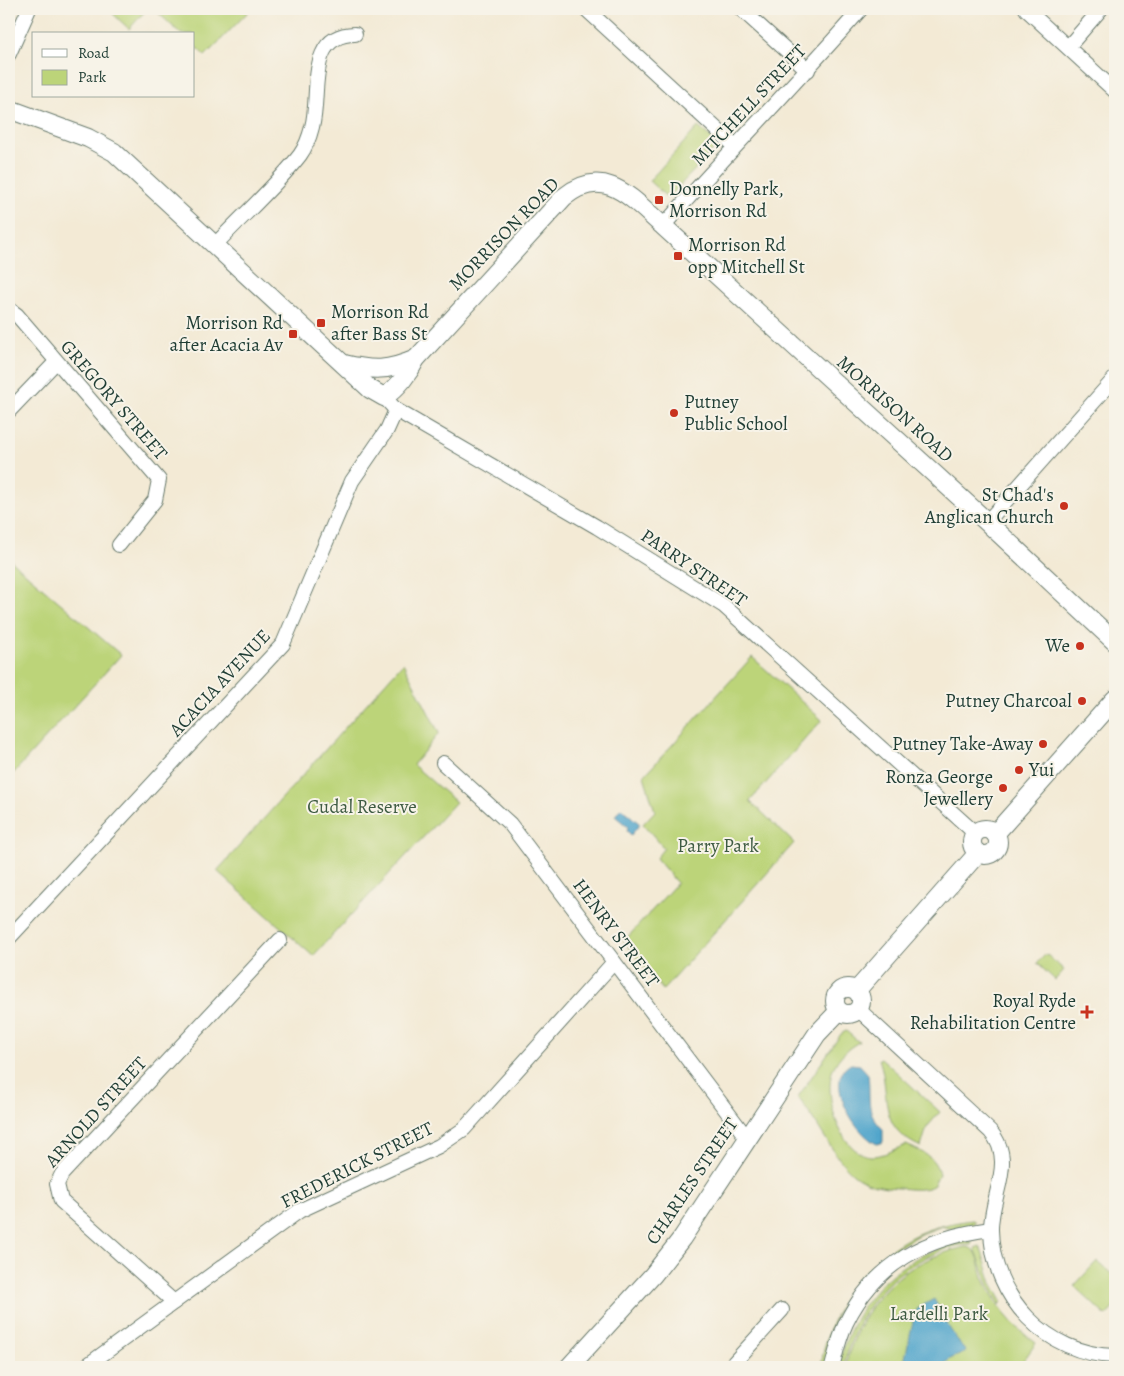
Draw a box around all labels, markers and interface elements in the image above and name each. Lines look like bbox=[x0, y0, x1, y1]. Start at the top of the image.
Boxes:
legend bbox=[32, 32, 195, 98]
street label: MITCHELL STREET bbox=[686, 38, 813, 172]
text: Road bbox=[78, 43, 110, 63]
text: Park bbox=[78, 67, 107, 87]
street label: MORRISON ROAD bbox=[443, 172, 565, 296]
place label: Donnelly Park, Morrison Rd bbox=[669, 176, 784, 224]
marker: Donnelly Park, Morrison Rd bbox=[653, 194, 665, 206]
place label: Morrison Rd opp Mitchell St bbox=[688, 232, 805, 280]
marker: Morrison Rd opp Mitchell St bbox=[672, 250, 684, 262]
place label: Morrison Rd after Bass St bbox=[331, 299, 429, 347]
place label: Morrison Rd after Acacia Av bbox=[170, 310, 284, 358]
marker: Morrison Rd after Bass St bbox=[315, 317, 327, 329]
marker: Morrison Rd after Acacia Av bbox=[287, 328, 299, 340]
street label: GREGORY STREET bbox=[55, 334, 174, 466]
street label: MORRISON ROAD bbox=[831, 350, 959, 468]
place label: Putney Public School bbox=[684, 389, 788, 437]
marker: Putney Public School bbox=[668, 407, 680, 419]
place label: St Chad's Anglican Church bbox=[924, 482, 1054, 530]
marker: St Chad's Anglican Church bbox=[1058, 500, 1070, 512]
street label: PARRY STREET bbox=[636, 523, 753, 614]
street label: ACACIA AVENUE bbox=[163, 624, 277, 743]
place label: We bbox=[1044, 633, 1070, 659]
marker: We bbox=[1074, 640, 1086, 652]
place label: Putney Charcoal bbox=[945, 688, 1072, 714]
marker: Putney Charcoal bbox=[1076, 695, 1088, 707]
place label: Putney Take-Away bbox=[892, 731, 1034, 757]
marker: Putney Take-Away bbox=[1037, 738, 1049, 750]
place label: Yui bbox=[1028, 757, 1054, 783]
place label: Ronza George Jewellery bbox=[885, 764, 994, 812]
marker: Yui bbox=[1013, 764, 1025, 776]
marker: Ronza George Jewellery bbox=[997, 782, 1009, 794]
park label: Cudal Reserve bbox=[307, 794, 417, 820]
park label: Parry Park bbox=[677, 833, 759, 859]
street label: HENRY STREET bbox=[567, 873, 666, 993]
place label: Royal Ryde Rehabilitation Centre bbox=[910, 988, 1076, 1036]
marker: Royal Ryde Rehabilitation Centre bbox=[1080, 1005, 1094, 1019]
street label: ARNOLD STREET bbox=[39, 1051, 153, 1174]
street label: CHARLES STREET bbox=[640, 1112, 744, 1250]
street label: FREDERICK STREET bbox=[276, 1115, 438, 1215]
park label: Lardelli Park bbox=[890, 1301, 989, 1327]

